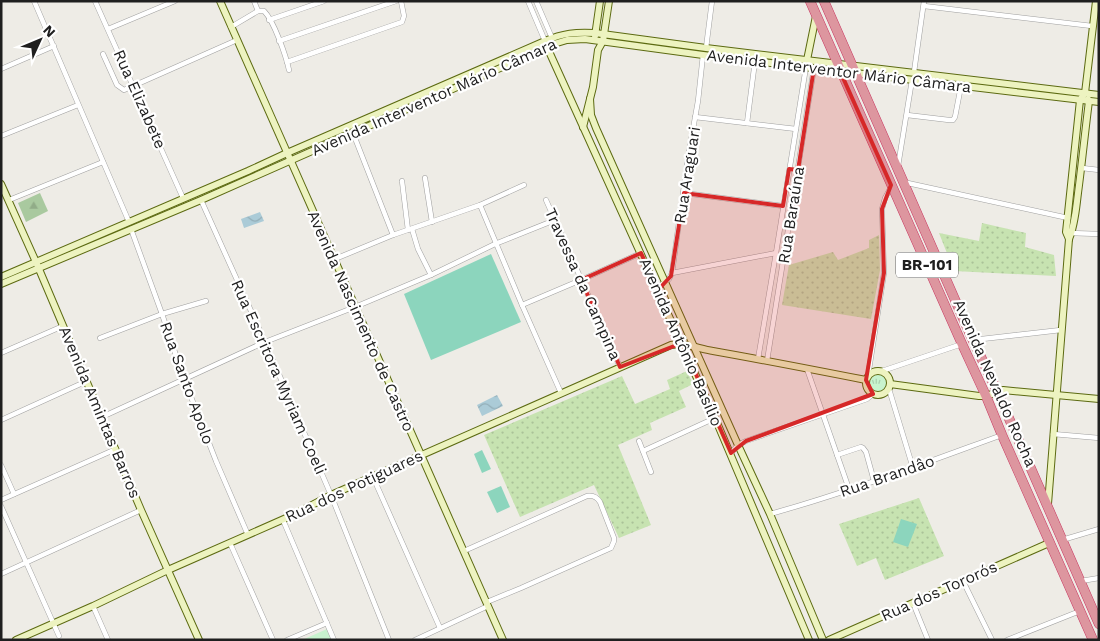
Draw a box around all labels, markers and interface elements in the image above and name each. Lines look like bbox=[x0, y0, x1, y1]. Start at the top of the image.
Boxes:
north arrow bbox=[15, 15, 65, 65]
text: N bbox=[40, 22, 59, 40]
street label: Avenida Interventor Mário Câmara bbox=[309, 34, 559, 160]
street label: Avenida Interventor Mário Câmara bbox=[706, 45, 972, 97]
street label: Rua Elizabete bbox=[110, 47, 170, 151]
street label: Rua Araguari bbox=[670, 125, 704, 225]
street label: Rua Baraúna bbox=[774, 165, 808, 265]
street label: Travessa da Campina bbox=[541, 205, 625, 363]
street label: Avenida Nascimento de Castro bbox=[303, 207, 419, 435]
road number: BR-101 bbox=[896, 252, 958, 278]
street label: Avenida Antônio Basílio bbox=[635, 255, 727, 429]
street label: Rua Escritora Myriam Coeli bbox=[227, 277, 331, 477]
street label: Avenida Nevaldo Rocha bbox=[949, 296, 1041, 470]
street label: Rua Santo Apolo bbox=[156, 319, 218, 447]
street label: Avenida Amintas Barros bbox=[55, 323, 145, 501]
street label: Rua dos Potiguares bbox=[282, 446, 426, 526]
street label: Rua Brandâo bbox=[837, 451, 937, 501]
street label: Rua dos Tororós bbox=[878, 557, 1000, 625]

